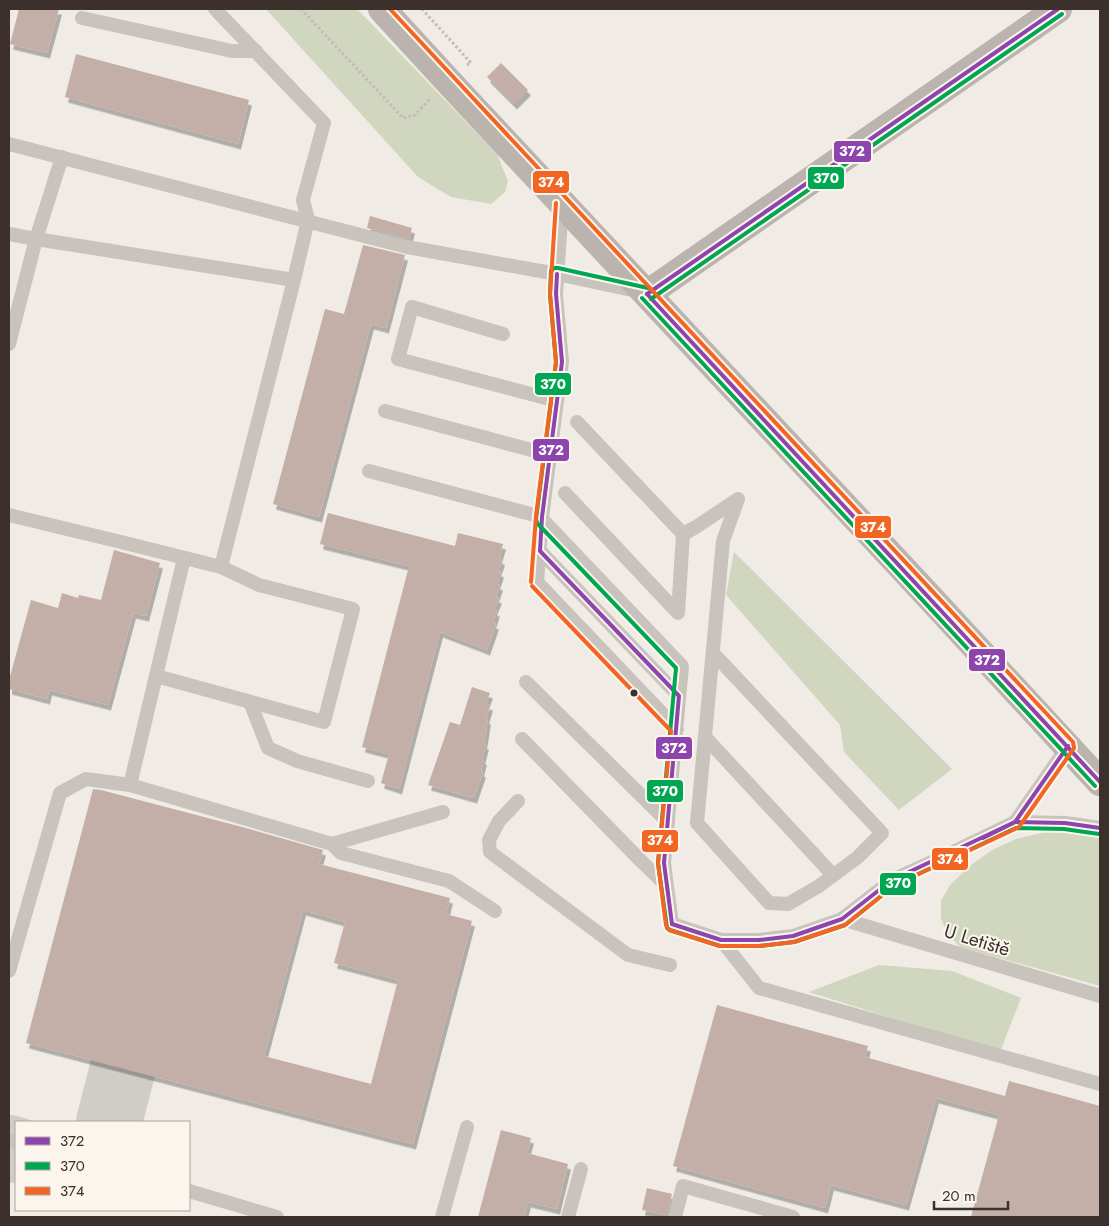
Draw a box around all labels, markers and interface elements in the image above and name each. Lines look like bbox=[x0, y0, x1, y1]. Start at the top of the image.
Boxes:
line badge: 372 bbox=[833, 140, 872, 163]
text: 372 bbox=[839, 141, 865, 161]
line badge: 370 bbox=[807, 166, 845, 190]
text: 370 bbox=[813, 168, 839, 188]
line badge: 374 bbox=[532, 170, 570, 194]
text: 374 bbox=[538, 172, 565, 192]
line badge: 370 bbox=[534, 372, 572, 396]
text: 370 bbox=[540, 374, 566, 394]
line badge: 372 bbox=[532, 438, 570, 462]
text: 372 bbox=[538, 440, 564, 460]
line badge: 374 bbox=[854, 515, 892, 539]
text: 374 bbox=[860, 517, 887, 537]
line badge: 372 bbox=[968, 648, 1006, 672]
text: 372 bbox=[974, 650, 1000, 670]
unlabelled marker bbox=[629, 688, 639, 698]
line badge: 372 bbox=[655, 736, 693, 760]
text: 372 bbox=[661, 738, 687, 758]
line badge: 370 bbox=[646, 779, 684, 803]
text: 370 bbox=[652, 781, 678, 801]
line badge: 374 bbox=[641, 829, 679, 853]
text: 374 bbox=[647, 830, 674, 850]
line badge: 374 bbox=[931, 847, 969, 871]
text: 374 bbox=[937, 849, 964, 869]
line badge: 370 bbox=[879, 872, 917, 896]
text: 370 bbox=[885, 873, 911, 893]
street label: U Letiště bbox=[941, 917, 1013, 963]
legend bbox=[15, 1121, 190, 1211]
text: 372 bbox=[60, 1130, 84, 1152]
text: 370 bbox=[60, 1155, 85, 1177]
scale bar bbox=[934, 1178, 1008, 1210]
text: 374 bbox=[60, 1180, 85, 1202]
text: 20 m bbox=[942, 1185, 976, 1207]

